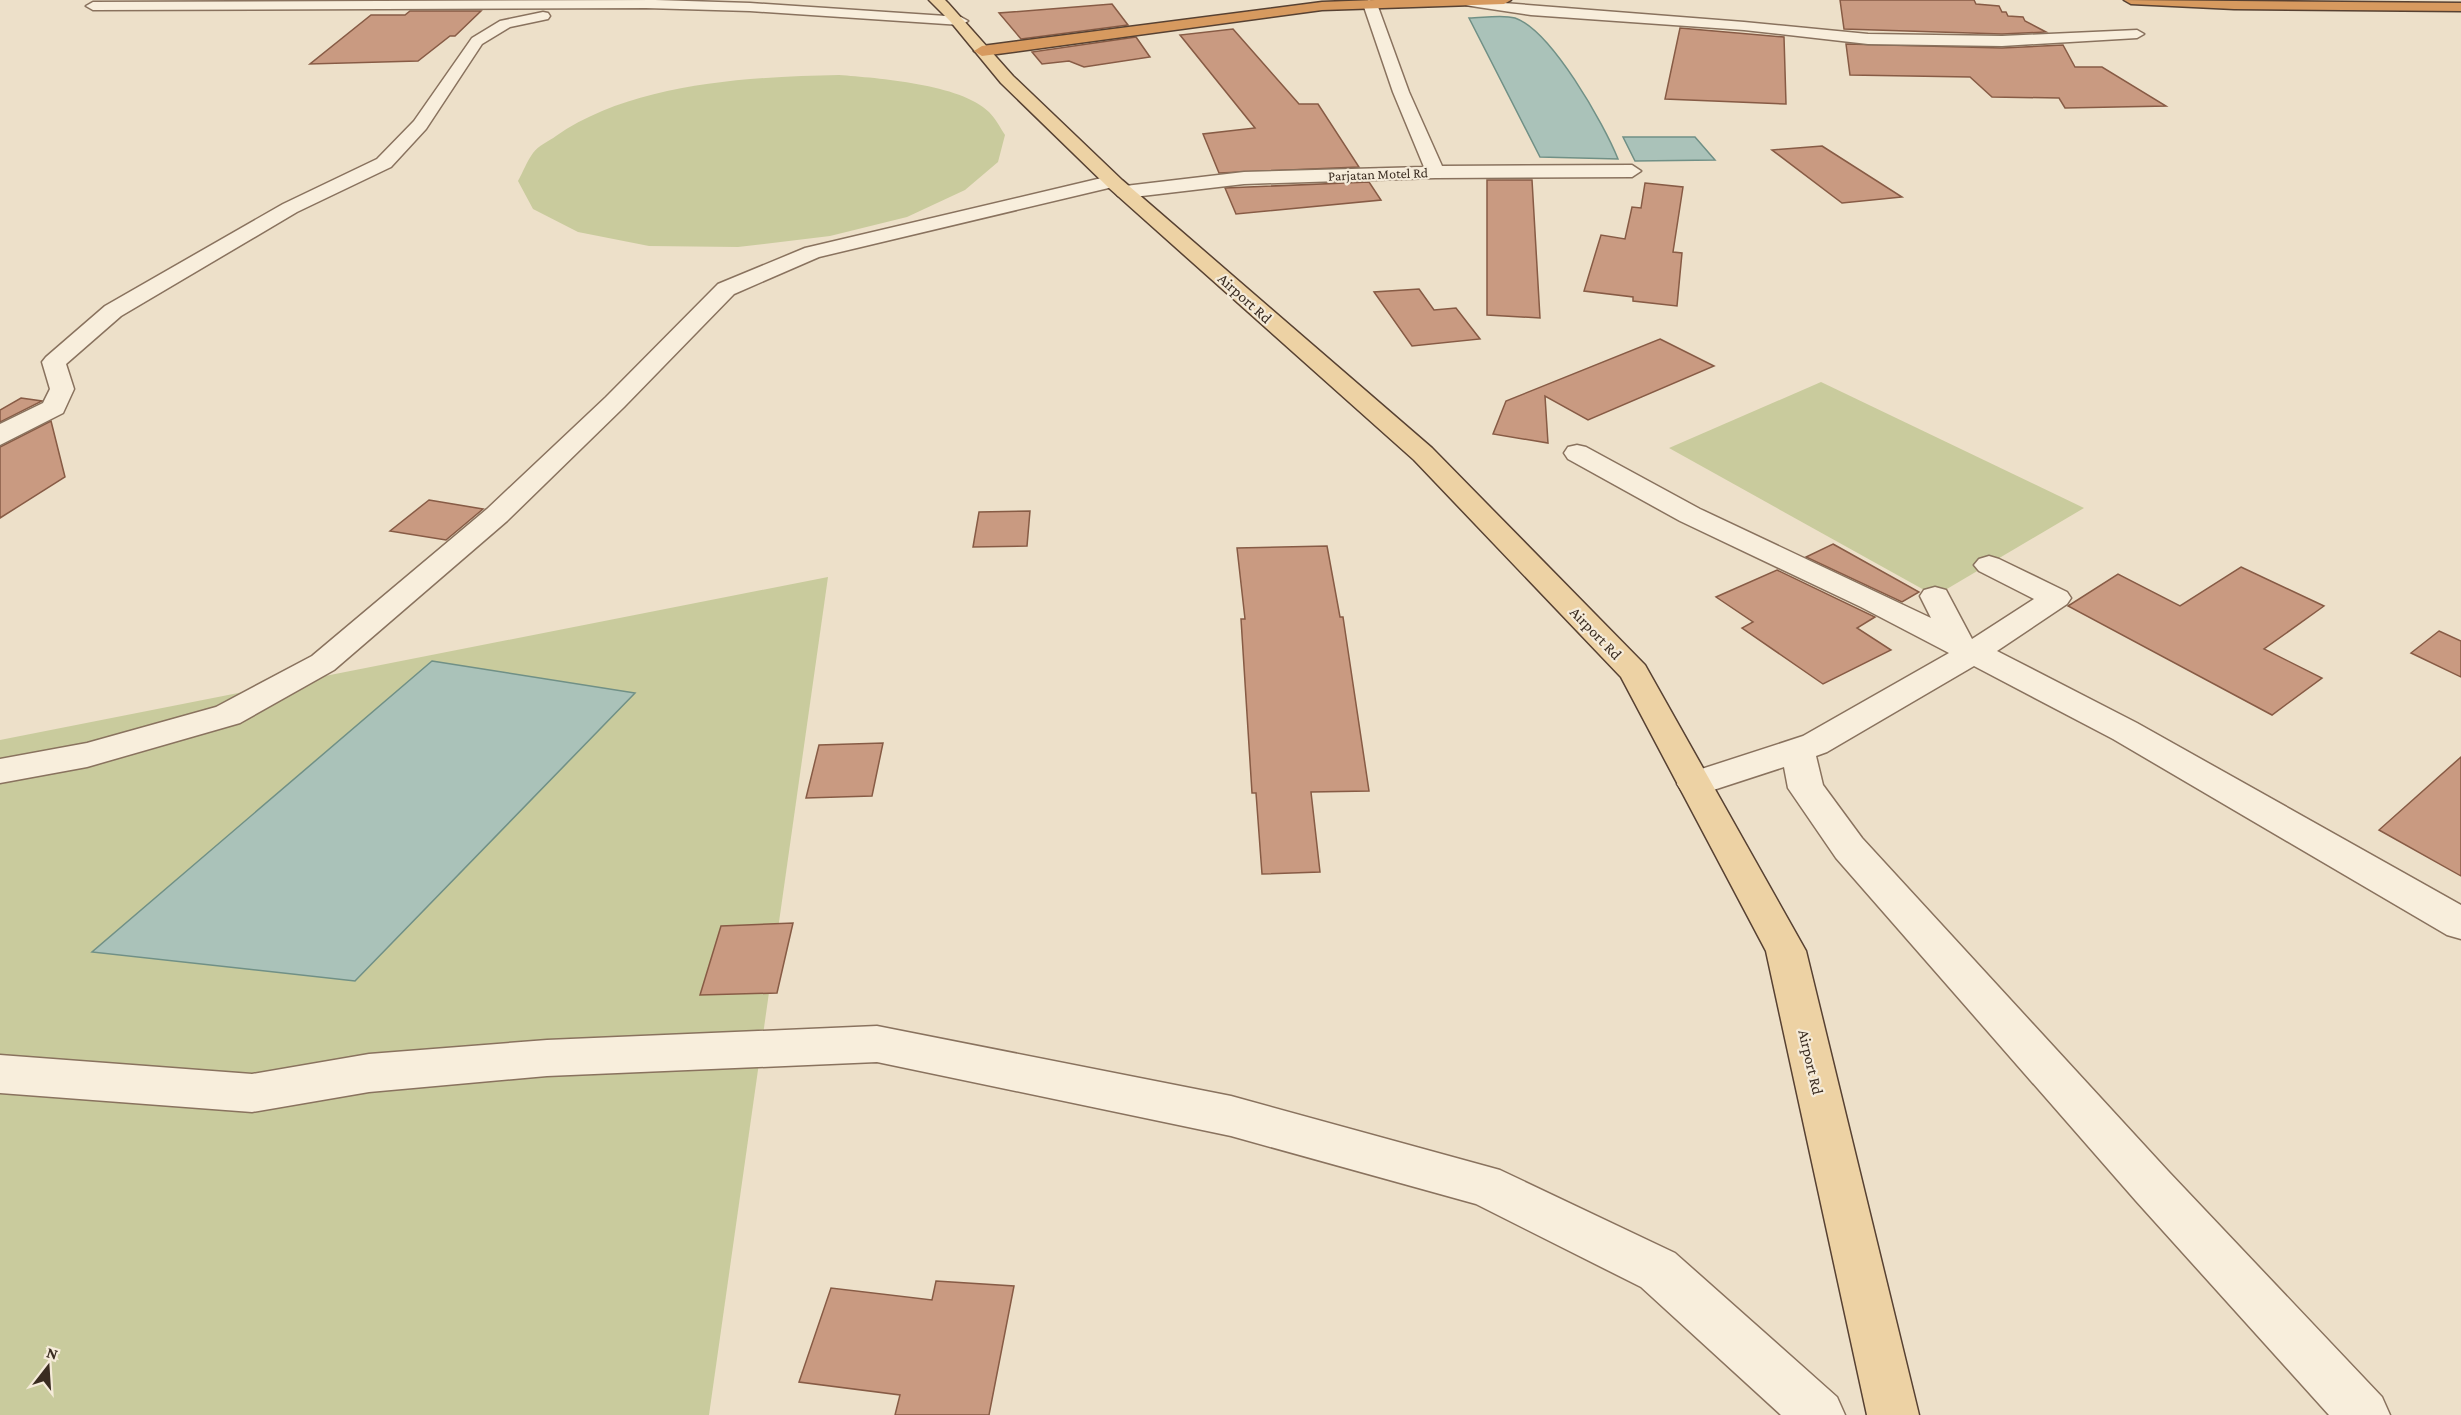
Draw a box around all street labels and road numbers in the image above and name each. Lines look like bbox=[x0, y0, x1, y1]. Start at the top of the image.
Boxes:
street label: Parjatan Motel Rd bbox=[1328, 164, 1429, 185]
street label: Airport Rd bbox=[1214, 269, 1276, 328]
street label: Airport Rd bbox=[1566, 603, 1626, 664]
street label: Airport Rd bbox=[1794, 1028, 1827, 1097]

